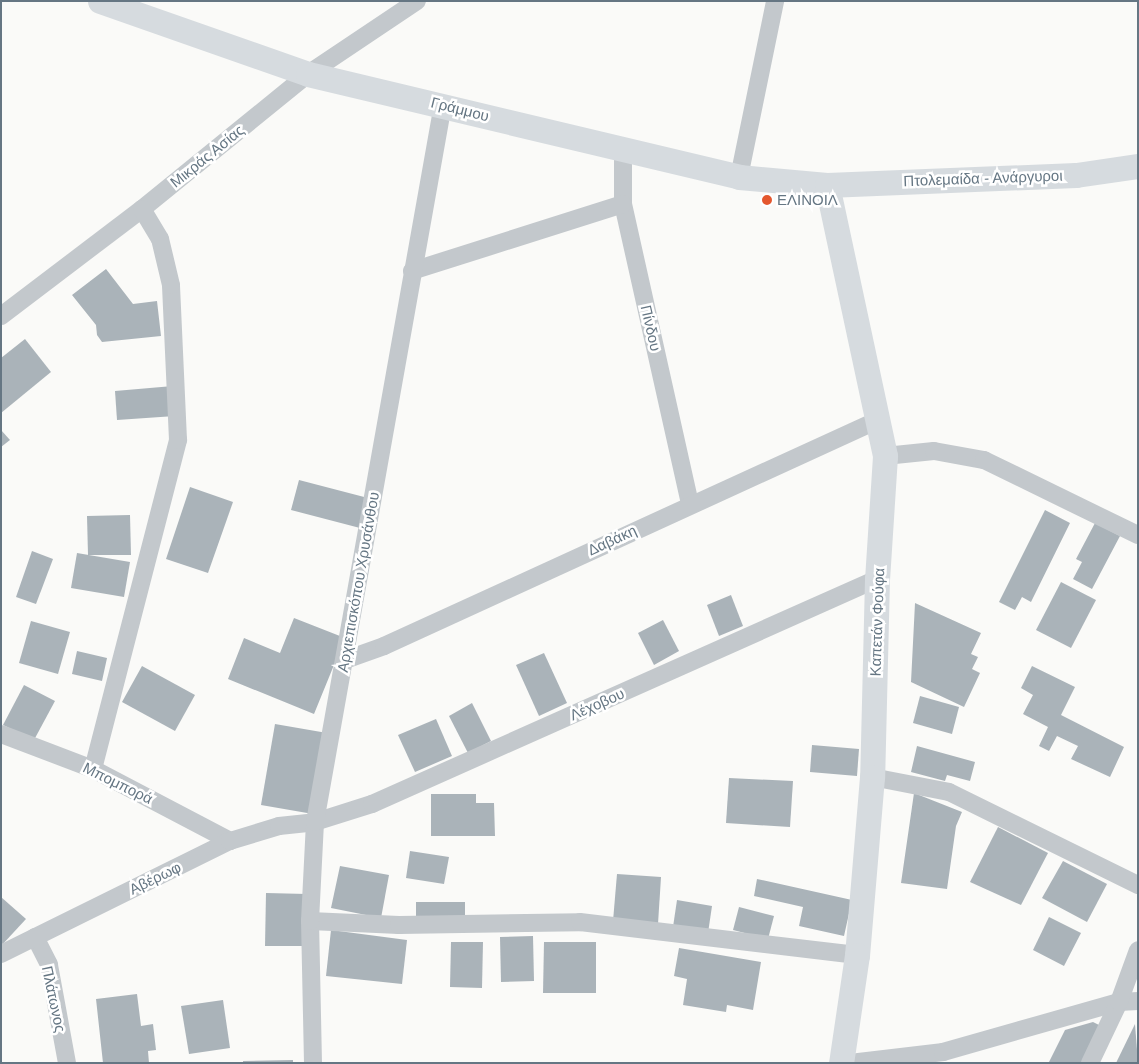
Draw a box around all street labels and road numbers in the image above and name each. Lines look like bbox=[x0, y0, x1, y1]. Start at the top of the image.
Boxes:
street label: Γράμμου bbox=[429, 93, 491, 125]
street label: Μικράς Ασίας bbox=[166, 121, 248, 191]
street label: Πτολεμαίδα - Ανάργυροι bbox=[903, 166, 1063, 190]
street label: Πίνδου bbox=[637, 303, 665, 353]
street label: Αρχιεπισκόπου Χρυσάνθου bbox=[333, 490, 383, 674]
street label: Δαβάκη bbox=[585, 521, 639, 559]
street label: Καπετάν Φούφα bbox=[866, 567, 888, 677]
street label: Λέχοβου bbox=[567, 684, 627, 724]
street label: Μπομπορά bbox=[80, 758, 156, 808]
street label: Αβέρωφ bbox=[126, 858, 184, 898]
street label: Πλάτωνος bbox=[38, 964, 70, 1034]

